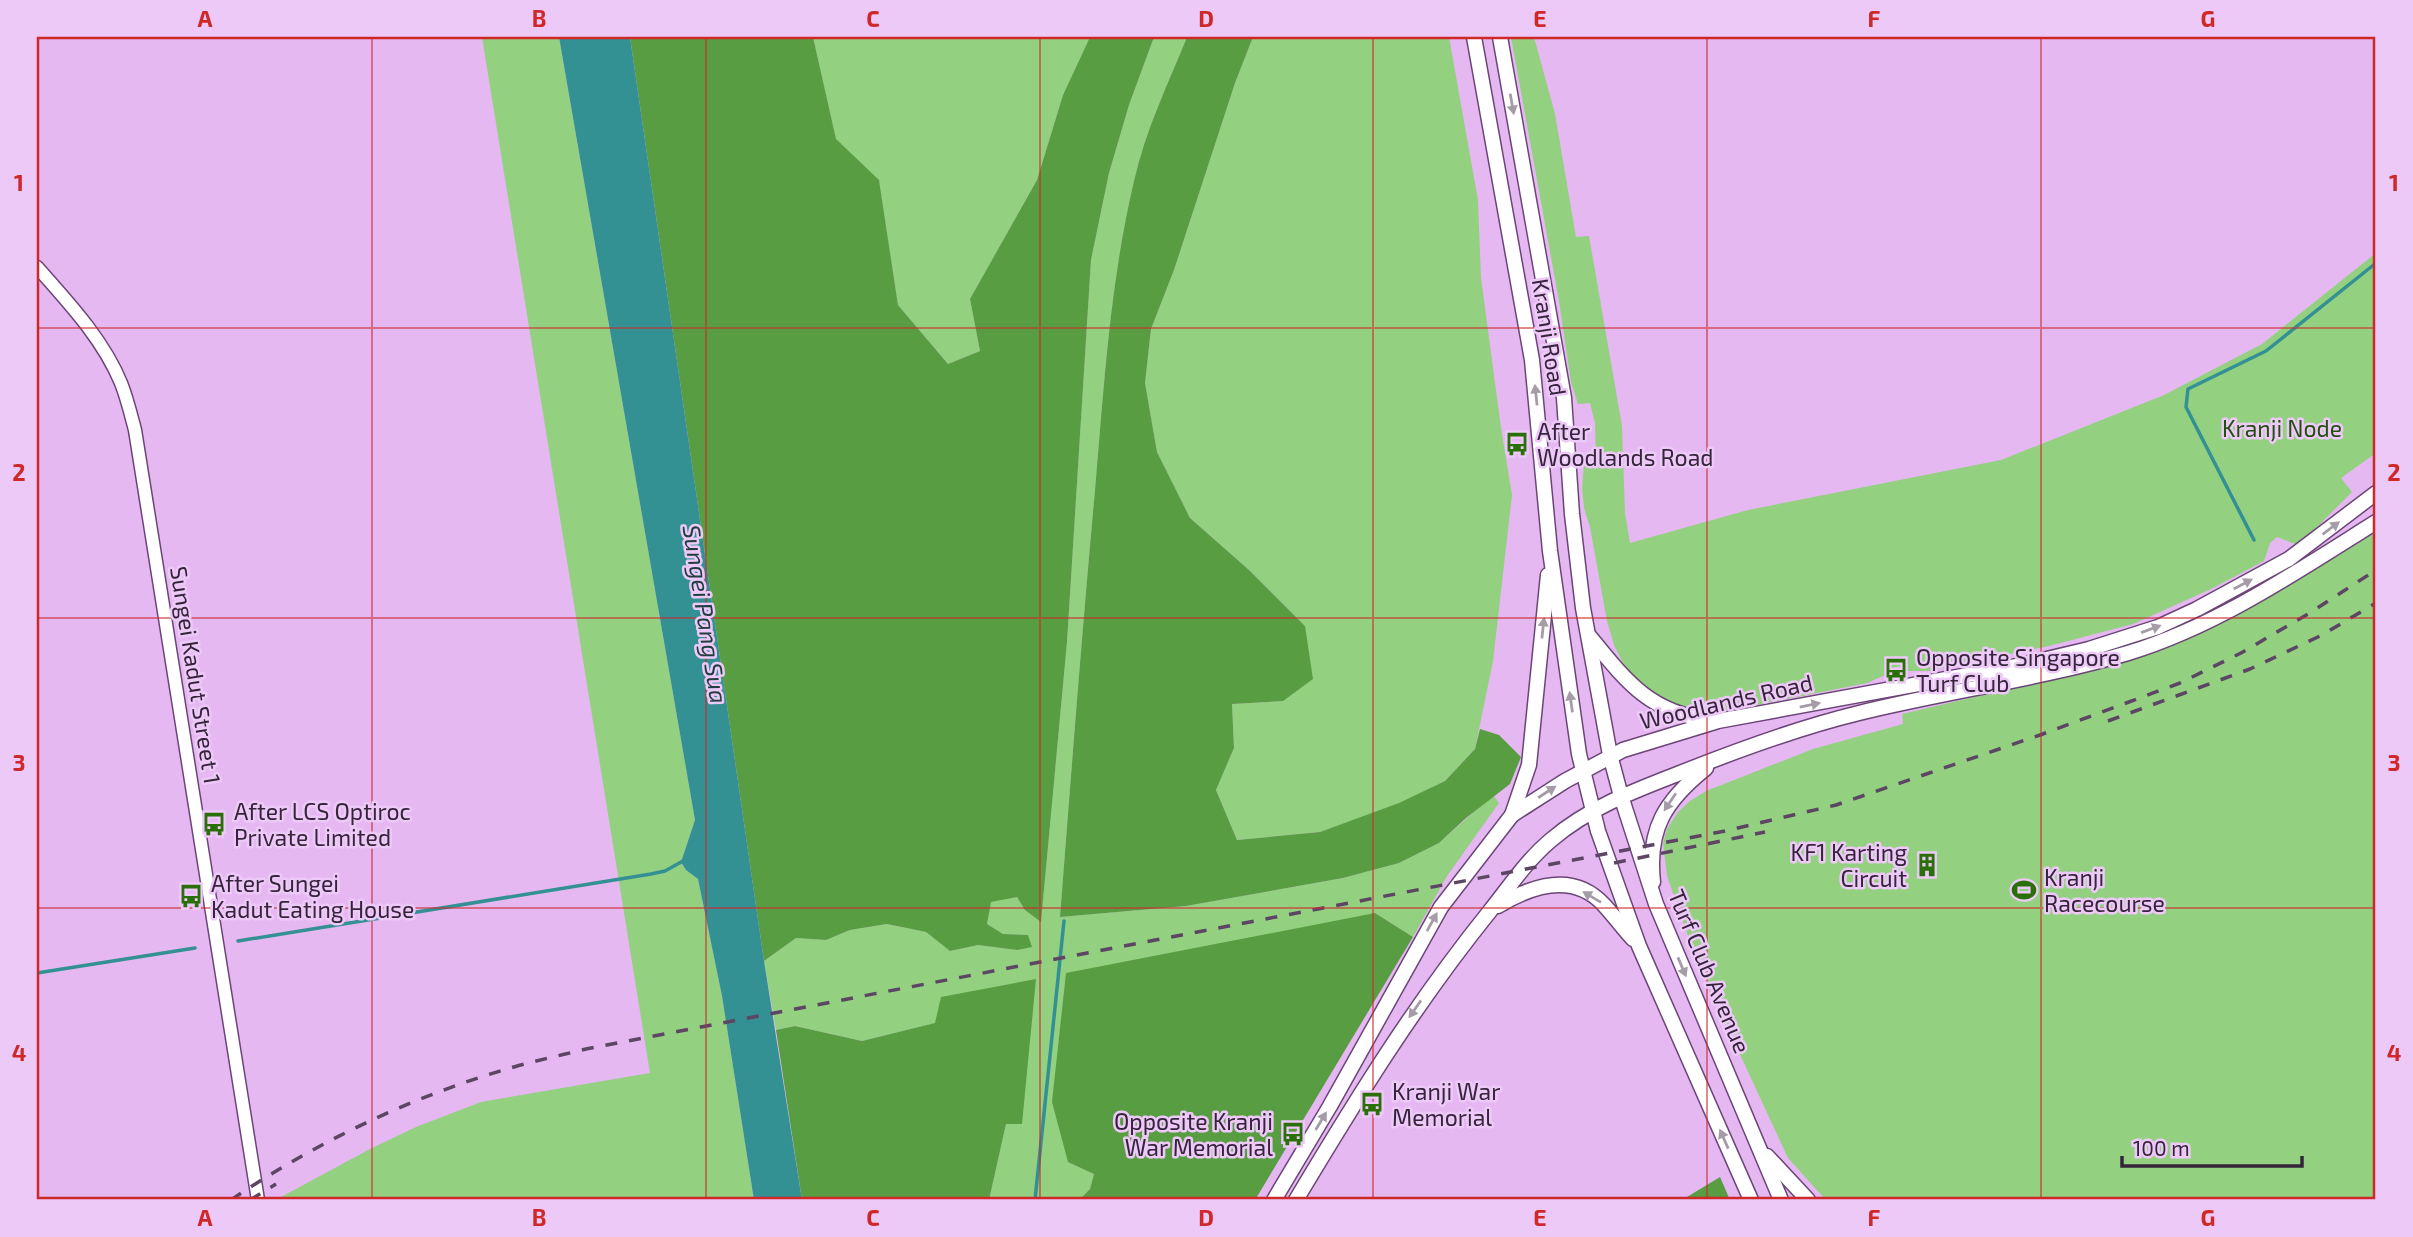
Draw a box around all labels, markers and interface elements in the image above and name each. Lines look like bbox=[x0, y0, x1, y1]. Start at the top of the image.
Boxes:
text: A bbox=[197, 4, 213, 32]
text: B bbox=[532, 4, 546, 32]
text: C bbox=[866, 4, 880, 32]
text: D bbox=[1198, 4, 1214, 32]
text: E bbox=[1533, 4, 1547, 32]
text: F bbox=[1868, 4, 1881, 32]
text: G bbox=[2201, 4, 2215, 32]
one-way arrow bbox=[1507, 93, 1518, 115]
text: 1 bbox=[14, 168, 24, 196]
text: 1 bbox=[2389, 168, 2399, 196]
street label: Kranji Road bbox=[1527, 276, 1573, 398]
one-way arrow bbox=[1531, 384, 1542, 406]
park label: Kranji Node bbox=[2222, 414, 2342, 442]
place label: After Woodlands Road bbox=[1537, 417, 1713, 471]
bus stop icon: After Woodlands Road bbox=[1503, 430, 1531, 458]
text: 2 bbox=[12, 458, 26, 486]
text: 2 bbox=[2387, 458, 2401, 486]
one-way arrow bbox=[2321, 520, 2339, 535]
water label: Sungei Pang Sua bbox=[678, 523, 734, 705]
street label: Sungei Kadut Street 1 bbox=[165, 564, 227, 786]
one-way arrow bbox=[2233, 578, 2252, 590]
one-way arrow bbox=[1538, 617, 1549, 639]
one-way arrow bbox=[2140, 623, 2161, 634]
place label: Opposite Singapore Turf Club bbox=[1916, 643, 2120, 697]
bus stop icon: Opposite Singapore Turf Club bbox=[1882, 656, 1910, 684]
street label: Woodlands Road bbox=[1637, 668, 1815, 734]
one-way arrow bbox=[1566, 691, 1577, 713]
one-way arrow bbox=[1799, 699, 1821, 710]
text: 3 bbox=[12, 748, 26, 776]
text: 3 bbox=[2387, 748, 2401, 776]
one-way arrow bbox=[1538, 786, 1557, 799]
one-way arrow bbox=[1664, 792, 1677, 812]
place label: After LCS Optiroc Private Limited bbox=[234, 797, 411, 851]
bus stop icon: After LCS Optiroc Private Limited bbox=[200, 810, 228, 838]
place label: KF1 Karting Circuit bbox=[1791, 838, 1907, 892]
building icon: KF1 Karting Circuit bbox=[1913, 851, 1941, 879]
place label: Kranji Racecourse bbox=[2044, 863, 2165, 917]
place label: After Sungei Kadut Eating House bbox=[211, 869, 414, 923]
sports icon: Kranji Racecourse bbox=[2010, 876, 2038, 904]
bus stop icon: After Sungei Kadut Eating House bbox=[177, 882, 205, 910]
street label: Turf Club Avenue bbox=[1663, 885, 1757, 1057]
one-way arrow bbox=[1582, 890, 1602, 903]
one-way arrow bbox=[1426, 912, 1438, 932]
one-way arrow bbox=[1677, 956, 1688, 977]
one-way arrow bbox=[1408, 1000, 1422, 1018]
text: 4 bbox=[12, 1038, 26, 1066]
text: 4 bbox=[2387, 1038, 2401, 1066]
place label: Kranji War Memorial bbox=[1392, 1077, 1500, 1131]
bus stop icon: Kranji War Memorial bbox=[1358, 1090, 1386, 1118]
place label: Opposite Kranji War Memorial bbox=[1114, 1107, 1273, 1161]
one-way arrow bbox=[1315, 1111, 1328, 1130]
bus stop icon: Opposite Kranji War Memorial bbox=[1279, 1120, 1307, 1148]
scale bar bbox=[2122, 1125, 2303, 1169]
one-way arrow bbox=[1718, 1129, 1729, 1150]
text: 100 m bbox=[2133, 1135, 2190, 1160]
text: A bbox=[197, 1203, 213, 1231]
text: B bbox=[532, 1203, 546, 1231]
text: C bbox=[866, 1203, 880, 1231]
text: D bbox=[1198, 1203, 1214, 1231]
text: E bbox=[1533, 1203, 1547, 1231]
text: F bbox=[1868, 1203, 1881, 1231]
text: G bbox=[2201, 1203, 2215, 1231]

